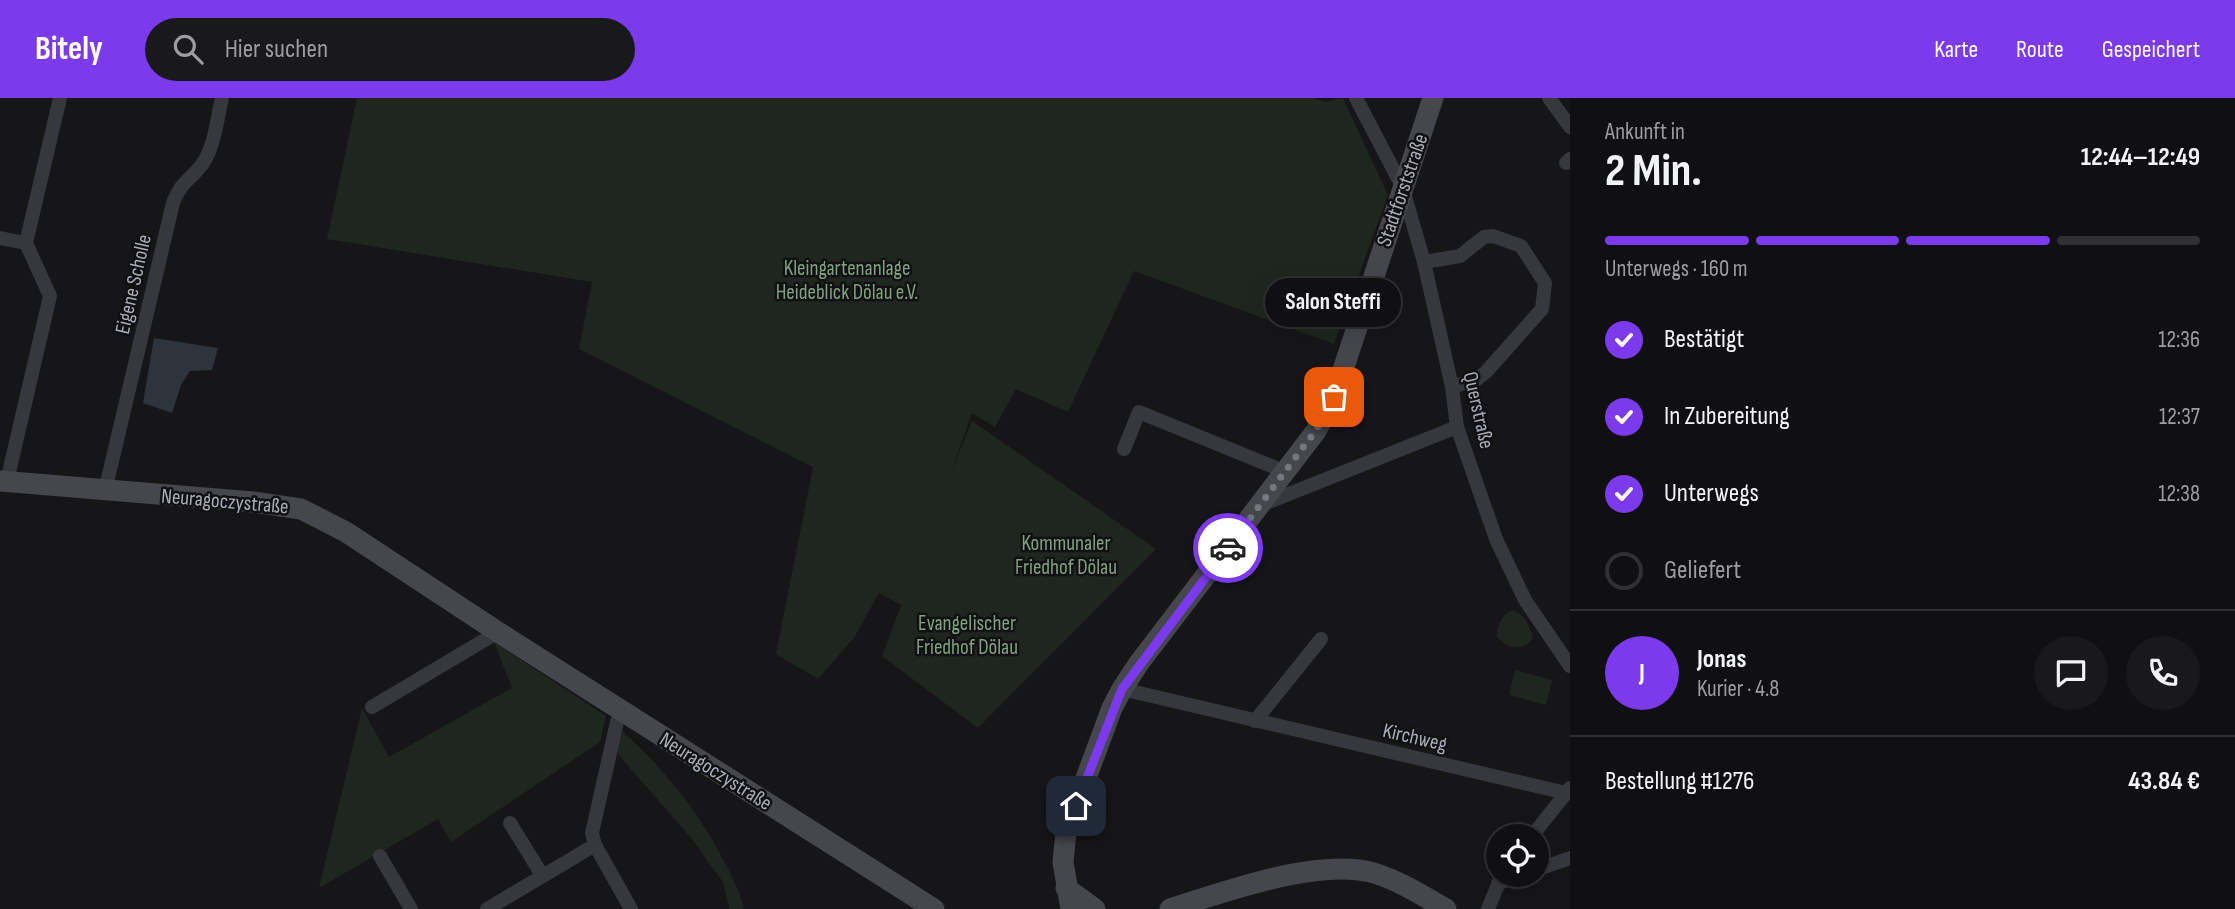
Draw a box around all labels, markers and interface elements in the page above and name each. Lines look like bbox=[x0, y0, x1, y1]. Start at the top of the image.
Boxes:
search box bbox=[145, 18, 635, 81]
text: Bitely bbox=[35, 29, 103, 69]
icon: search bbox=[169, 30, 207, 68]
text: Hier suchen bbox=[225, 34, 328, 65]
text: Karte bbox=[1934, 35, 1978, 64]
text: Route bbox=[2016, 35, 2064, 64]
text: Gespeichert bbox=[2102, 35, 2200, 64]
text: Ankunft in bbox=[1605, 118, 1685, 146]
street label: Stadtforststraße bbox=[1372, 131, 1433, 250]
text: 12:44–12:49 bbox=[2081, 142, 2200, 173]
text: 2 Min. bbox=[1605, 144, 1702, 199]
street label: Eigene Scholle bbox=[110, 232, 157, 336]
text: Unterwegs · 160 m bbox=[1605, 255, 1748, 283]
park label: Kleingartenanlage Heideblick Dölau e.V. bbox=[776, 256, 918, 305]
callout: Salon Steffi bbox=[1266, 278, 1402, 327]
text: Salon Steffi bbox=[1285, 288, 1381, 316]
icon: check bbox=[1605, 321, 1643, 359]
text: Bestätigt bbox=[1664, 324, 1744, 355]
text: 12:36 bbox=[2158, 326, 2200, 354]
pin bbox=[1304, 367, 1364, 427]
street label: Querstraße bbox=[1458, 369, 1499, 451]
icon: bag bbox=[1315, 378, 1353, 416]
icon: check bbox=[1605, 398, 1643, 436]
text: In Zubereitung bbox=[1664, 401, 1790, 432]
text: 12:37 bbox=[2159, 403, 2200, 431]
icon: check bbox=[1605, 475, 1643, 513]
text: Unterwegs bbox=[1664, 478, 1759, 509]
text: 12:38 bbox=[2158, 480, 2200, 508]
street label: Neuragoczystraße bbox=[160, 483, 290, 520]
courier bbox=[1193, 513, 1263, 583]
icon: car bbox=[1209, 529, 1247, 567]
park label: Kommunaler Friedhof Dölau bbox=[1015, 531, 1117, 580]
text: Geliefert bbox=[1664, 555, 1741, 586]
park label: Evangelischer Friedhof Dölau bbox=[916, 611, 1018, 660]
button: chat bbox=[2034, 636, 2108, 710]
button: phone bbox=[2126, 636, 2200, 710]
text: Jonas bbox=[1697, 644, 1746, 675]
text: J bbox=[1639, 658, 1645, 689]
text: Kurier · 4.8 bbox=[1697, 675, 1779, 703]
street label: Kirchweg bbox=[1380, 718, 1449, 757]
street label: Neuragoczystraße bbox=[655, 727, 777, 816]
text: Bestellung #1276 bbox=[1605, 766, 1754, 797]
text: 43.84 € bbox=[2128, 766, 2200, 797]
pin bbox=[1046, 776, 1106, 836]
icon: home bbox=[1057, 787, 1095, 825]
map controls bbox=[1486, 824, 1549, 887]
button: locate bbox=[1486, 824, 1549, 887]

